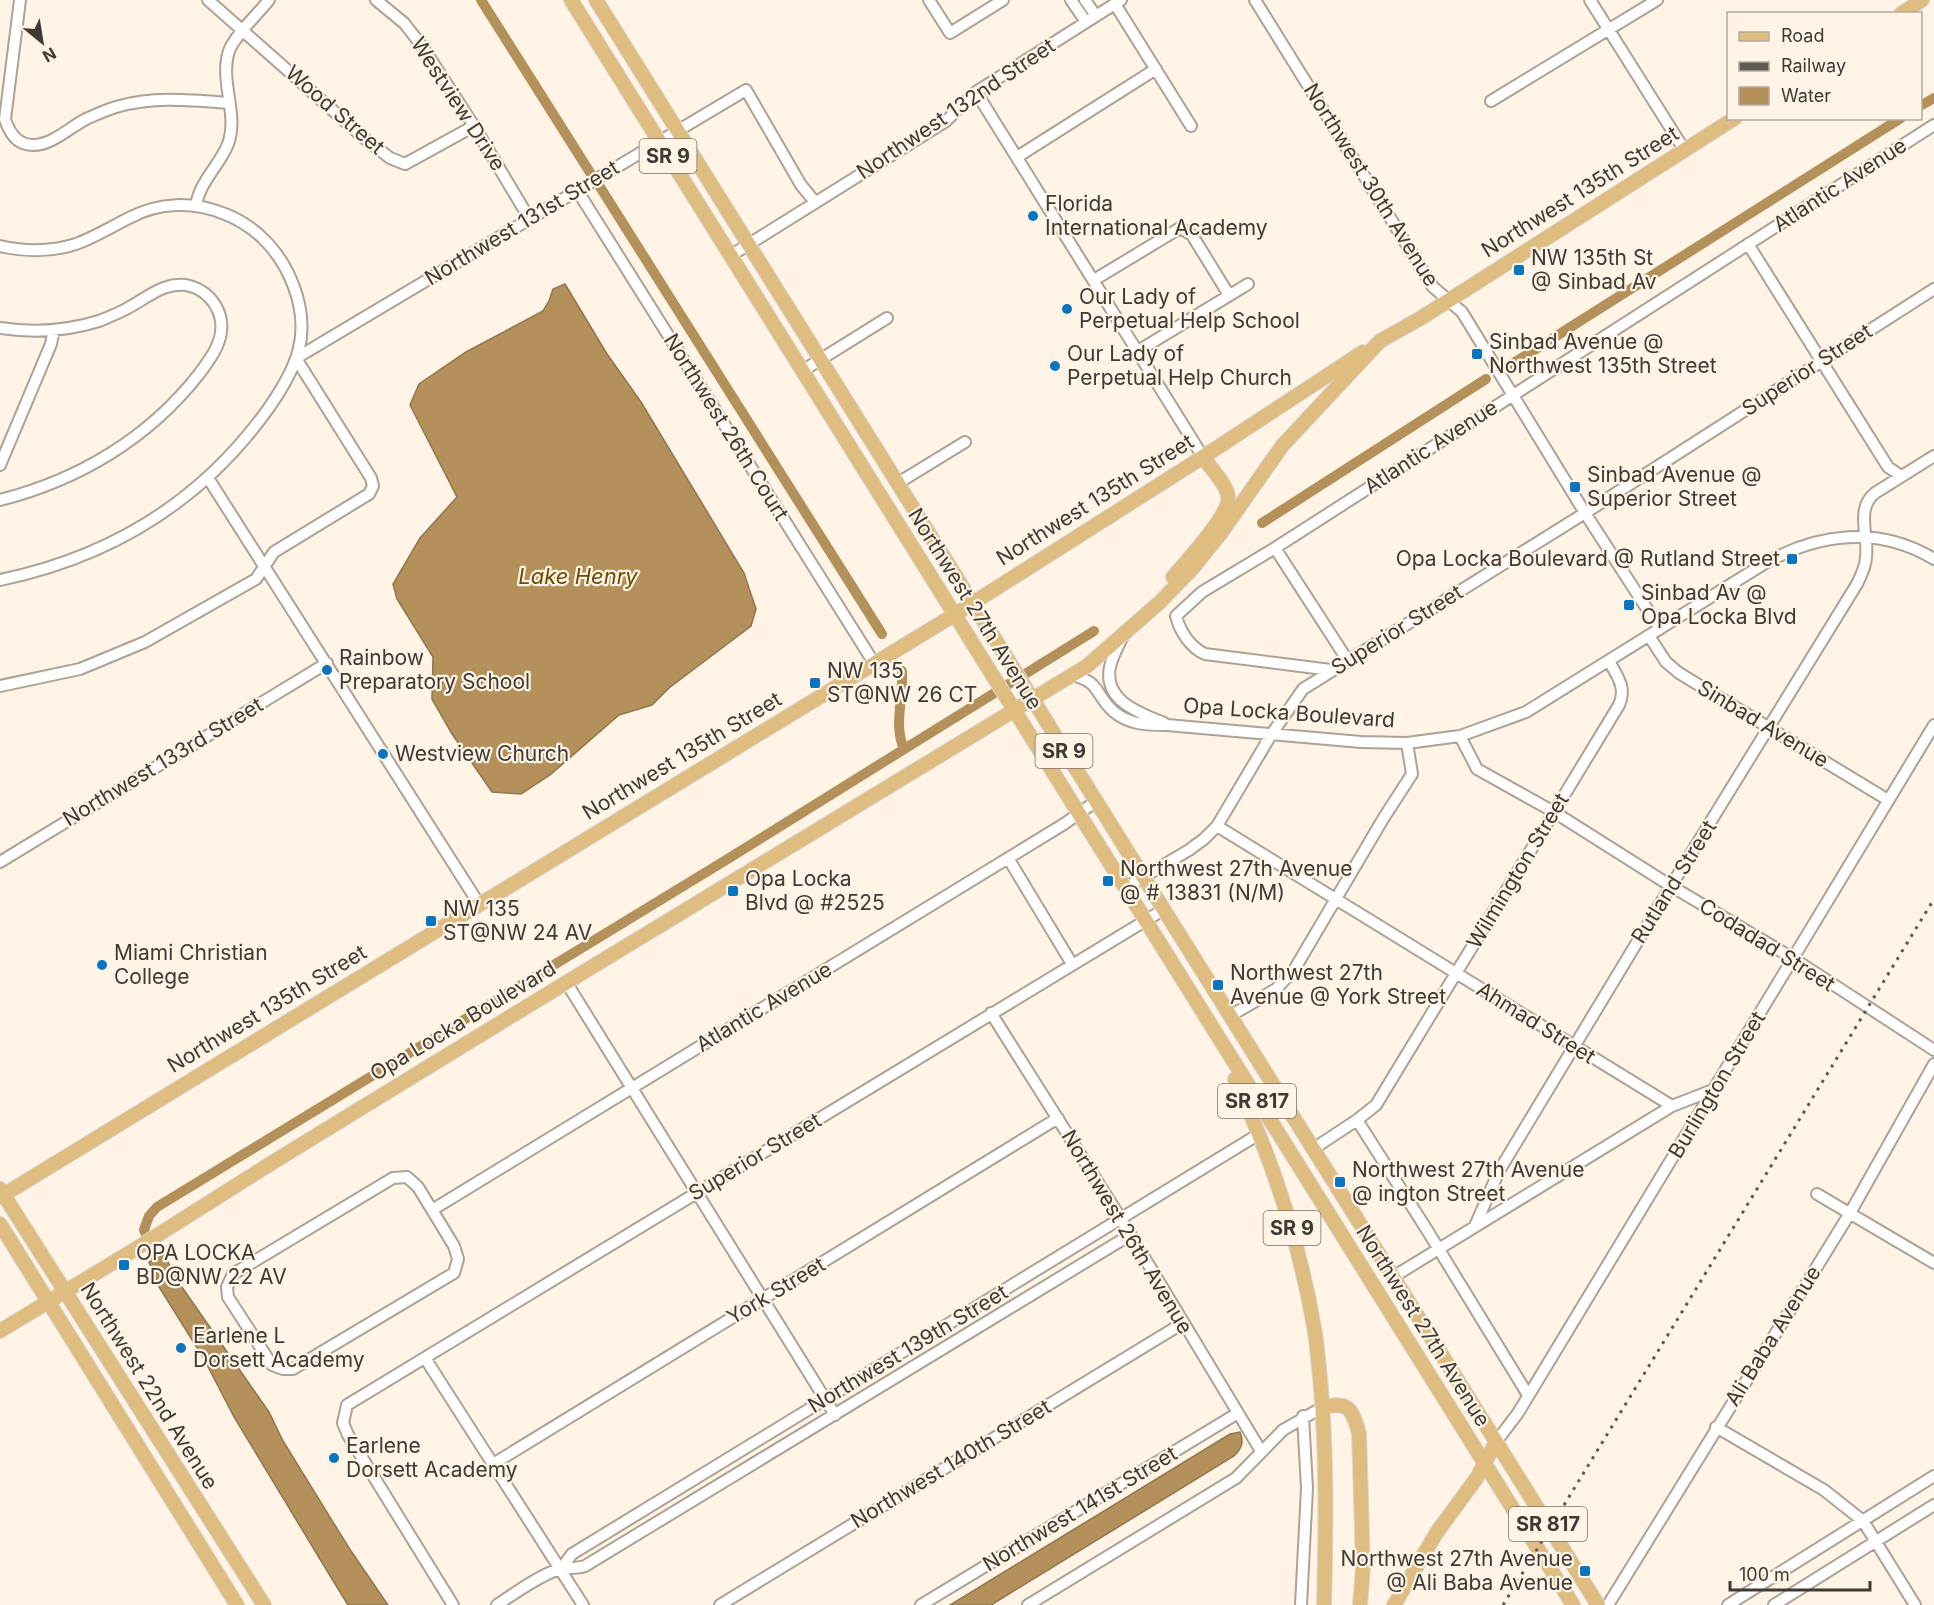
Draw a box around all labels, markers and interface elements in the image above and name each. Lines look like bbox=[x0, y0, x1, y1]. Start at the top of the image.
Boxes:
north arrow bbox=[12, 12, 72, 72]
legend bbox=[1727, 12, 1922, 120]
text: Road bbox=[1781, 25, 1824, 46]
street label: Westview Drive bbox=[406, 32, 511, 175]
street label: Northwest 132nd Street bbox=[852, 33, 1060, 184]
text: N bbox=[39, 43, 60, 67]
text: Railway bbox=[1781, 55, 1846, 76]
street label: Wood Street bbox=[281, 60, 390, 159]
street label: Northwest 30th Avenue bbox=[1299, 79, 1444, 291]
text: Water bbox=[1781, 85, 1831, 106]
street label: Northwest 135th Street bbox=[1477, 121, 1683, 262]
street label: Atlantic Avenue bbox=[1768, 132, 1911, 237]
road number: SR 9 bbox=[640, 139, 696, 173]
street label: Northwest 131st Street bbox=[420, 155, 623, 290]
place label: Florida International Academy bbox=[1045, 191, 1268, 240]
marker: Florida International Academy bbox=[1026, 209, 1040, 223]
place label: NW 135th St @ Sinbad Av bbox=[1531, 245, 1657, 294]
marker: NW 135th St @ Sinbad Av bbox=[1512, 263, 1526, 277]
place label: Our Lady of Perpetual Help School bbox=[1079, 284, 1300, 333]
marker: Our Lady of Perpetual Help School bbox=[1060, 302, 1074, 316]
street label: Superior Street bbox=[1737, 318, 1877, 421]
street label: Northwest 26th Court bbox=[659, 329, 794, 525]
place label: Sinbad Avenue @ Northwest 135th Street bbox=[1489, 329, 1717, 378]
place label: Our Lady of Perpetual Help Church bbox=[1067, 341, 1292, 390]
marker: Sinbad Avenue @ Northwest 135th Street bbox=[1470, 347, 1484, 361]
marker: Our Lady of Perpetual Help Church bbox=[1048, 359, 1062, 373]
street label: Atlantic Avenue bbox=[1359, 394, 1502, 499]
street label: Northwest 135th Street bbox=[992, 429, 1198, 570]
place label: Sinbad Avenue @ Superior Street bbox=[1587, 462, 1762, 511]
marker: Sinbad Avenue @ Superior Street bbox=[1568, 480, 1582, 494]
street label: Northwest 27th Avenue bbox=[903, 504, 1048, 714]
place label: Opa Locka Boulevard @ Rutland Street bbox=[1396, 546, 1780, 571]
marker: Opa Locka Boulevard @ Rutland Street bbox=[1785, 552, 1799, 566]
water label: Lake Henry bbox=[518, 563, 638, 589]
street label: Superior Street bbox=[1327, 579, 1467, 680]
place label: Sinbad Av @ Opa Locka Blvd bbox=[1641, 580, 1797, 629]
marker: Sinbad Av @ Opa Locka Blvd bbox=[1622, 598, 1636, 612]
place label: Rainbow Preparatory School bbox=[339, 645, 530, 694]
place label: NW 135 ST@NW 26 CT bbox=[827, 658, 977, 707]
marker: Rainbow Preparatory School bbox=[320, 663, 334, 677]
street label: Sinbad Avenue bbox=[1693, 675, 1833, 772]
marker: NW 135 ST@NW 26 CT bbox=[808, 676, 822, 690]
street label: Northwest 135th Street bbox=[578, 686, 786, 825]
street label: Northwest 133rd Street bbox=[58, 692, 267, 831]
street label: Opa Locka Boulevard bbox=[1182, 693, 1396, 732]
road number: SR 9 bbox=[1036, 734, 1092, 768]
place label: Westview Church bbox=[395, 741, 569, 766]
marker: Westview Church bbox=[376, 747, 390, 761]
street label: Wilmington Street bbox=[1461, 789, 1574, 953]
street label: Rutland Street bbox=[1626, 816, 1721, 948]
place label: Northwest 27th Avenue @ # 13831 (N/M) bbox=[1120, 856, 1353, 905]
place label: Opa Locka Blvd @ #2525 bbox=[745, 866, 885, 915]
marker: Northwest 27th Avenue @ # 13831 (N/M) bbox=[1101, 874, 1115, 888]
marker: Opa Locka Blvd @ #2525 bbox=[726, 884, 740, 898]
street label: Codadad Street bbox=[1695, 893, 1840, 996]
place label: NW 135 ST@NW 24 AV bbox=[443, 896, 592, 945]
marker: NW 135 ST@NW 24 AV bbox=[424, 914, 438, 928]
street label: Northwest 135th Street bbox=[163, 939, 371, 1078]
place label: Miami Christian College bbox=[114, 940, 268, 989]
street label: Opa Locka Boulevard bbox=[365, 955, 560, 1086]
street label: Atlantic Avenue bbox=[691, 956, 836, 1057]
marker: Miami Christian College bbox=[95, 958, 109, 972]
place label: Northwest 27th Avenue @ York Street bbox=[1230, 960, 1446, 1009]
street label: Ahmad Street bbox=[1472, 976, 1600, 1069]
marker: Northwest 27th Avenue @ York Street bbox=[1211, 978, 1225, 992]
street label: Burlington Street bbox=[1663, 1007, 1770, 1163]
road number: SR 817 bbox=[1218, 1084, 1296, 1118]
street label: Superior Street bbox=[684, 1107, 826, 1206]
street label: Northwest 26th Avenue bbox=[1057, 1125, 1198, 1338]
place label: Northwest 27th Avenue @ ington Street bbox=[1352, 1157, 1585, 1206]
marker: Northwest 27th Avenue @ ington Street bbox=[1333, 1175, 1347, 1189]
road number: SR 9 bbox=[1264, 1211, 1320, 1245]
street label: Northwest 27th Avenue bbox=[1351, 1221, 1496, 1431]
place label: OPA LOCKA BD@NW 22 AV bbox=[136, 1240, 287, 1289]
street label: York Street bbox=[722, 1251, 829, 1330]
marker: OPA LOCKA BD@NW 22 AV bbox=[117, 1258, 131, 1272]
street label: Ali Baba Avenue bbox=[1719, 1261, 1826, 1410]
street label: Northwest 22nd Avenue bbox=[75, 1278, 223, 1494]
street label: Northwest 139th Street bbox=[804, 1279, 1012, 1418]
place label: Earlene L Dorsett Academy bbox=[193, 1323, 365, 1372]
marker: Earlene L Dorsett Academy bbox=[174, 1341, 188, 1355]
street label: Northwest 140th Street bbox=[846, 1394, 1055, 1533]
place label: Earlene Dorsett Academy bbox=[346, 1433, 518, 1482]
street label: Northwest 141st Street bbox=[978, 1441, 1182, 1577]
marker: Earlene Dorsett Academy bbox=[327, 1451, 341, 1465]
road number: SR 817 bbox=[1509, 1507, 1587, 1541]
place label: Northwest 27th Avenue @ Ali Baba Avenue bbox=[1341, 1546, 1573, 1595]
scale bar bbox=[1730, 1554, 1870, 1592]
marker: Northwest 27th Avenue @ Ali Baba Avenue bbox=[1578, 1564, 1592, 1578]
text: 100 m bbox=[1739, 1564, 1790, 1585]

